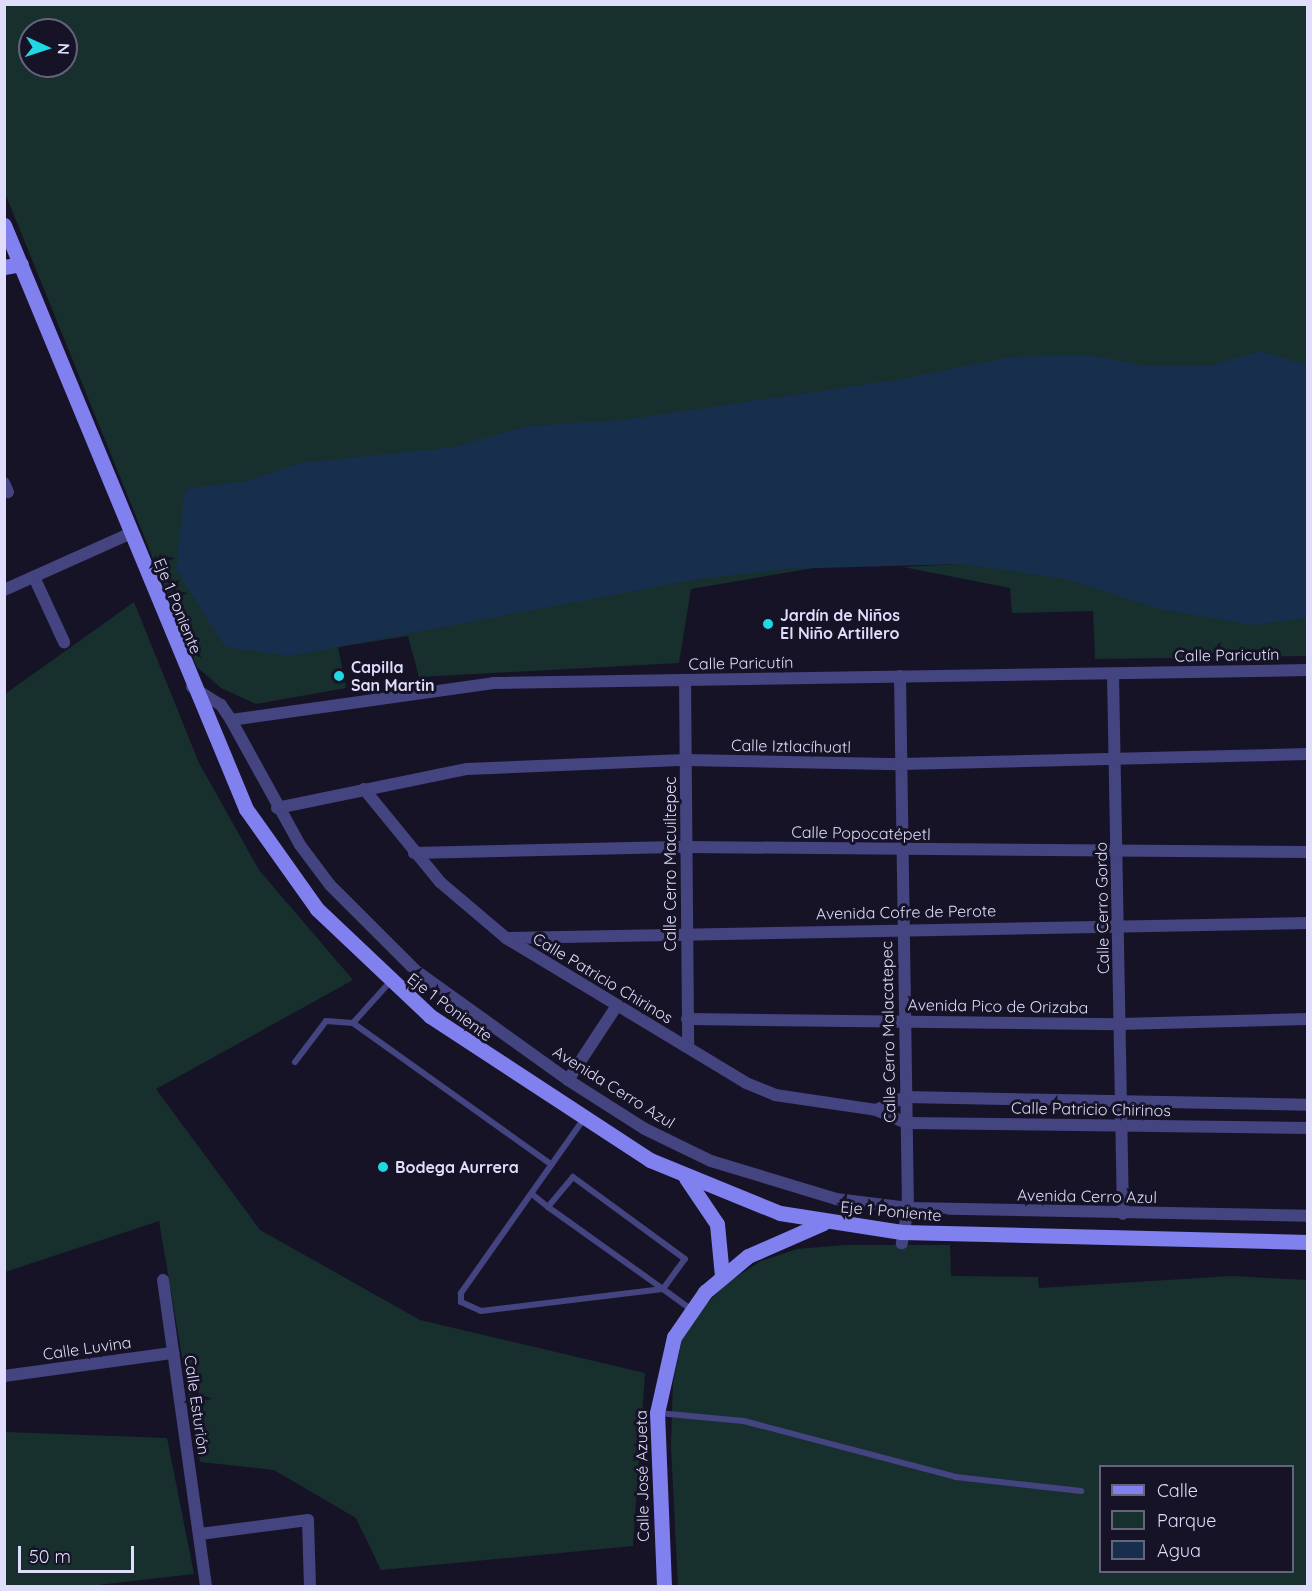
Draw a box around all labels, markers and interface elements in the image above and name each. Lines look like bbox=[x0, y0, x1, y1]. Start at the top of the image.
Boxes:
north arrow bbox=[18, 18, 78, 78]
text: N bbox=[54, 42, 74, 55]
street label: Eje 1 Poniente bbox=[150, 555, 206, 657]
place label: Jardín de Niños El Niño Artillero bbox=[780, 605, 900, 643]
marker: Jardín de Niños El Niño Artillero bbox=[761, 617, 775, 631]
street label: Calle Paricutín bbox=[1174, 644, 1280, 666]
street label: Calle Paricutín bbox=[688, 652, 794, 674]
place label: Capilla San Martin bbox=[351, 657, 435, 695]
marker: Capilla San Martin bbox=[332, 669, 346, 683]
street label: Calle Iztlacíhuatl bbox=[731, 735, 851, 757]
street label: Calle Cerro Macuiltepec bbox=[660, 776, 680, 952]
street label: Calle Popocatépetl bbox=[791, 822, 931, 844]
street label: Calle Cerro Gordo bbox=[1091, 842, 1113, 974]
street label: Avenida Cofre de Perote bbox=[816, 901, 996, 923]
street label: Calle Patricio Chirinos bbox=[530, 929, 676, 1027]
street label: Calle Cerro Malacatepec bbox=[877, 941, 899, 1123]
street label: Eje 1 Poniente bbox=[404, 969, 496, 1045]
street label: Avenida Pico de Orizaba bbox=[907, 995, 1089, 1017]
street label: Avenida Cerro Azul bbox=[550, 1042, 678, 1132]
street label: Calle Patricio Chirinos bbox=[1011, 1098, 1171, 1120]
place label: Bodega Aurrera bbox=[395, 1157, 519, 1177]
marker: Bodega Aurrera bbox=[376, 1160, 390, 1174]
street label: Avenida Cerro Azul bbox=[1017, 1185, 1157, 1207]
street label: Eje 1 Poniente bbox=[840, 1197, 942, 1225]
street label: Calle Luvina bbox=[41, 1332, 133, 1364]
street label: Calle Esturión bbox=[181, 1354, 213, 1456]
street label: Calle José Azueta bbox=[631, 1410, 653, 1542]
legend bbox=[1099, 1465, 1294, 1573]
text: Calle bbox=[1157, 1479, 1198, 1502]
text: Parque bbox=[1157, 1509, 1216, 1532]
scale bar bbox=[21, 1534, 136, 1572]
text: Agua bbox=[1157, 1539, 1201, 1562]
text: 50 m bbox=[29, 1545, 71, 1568]

